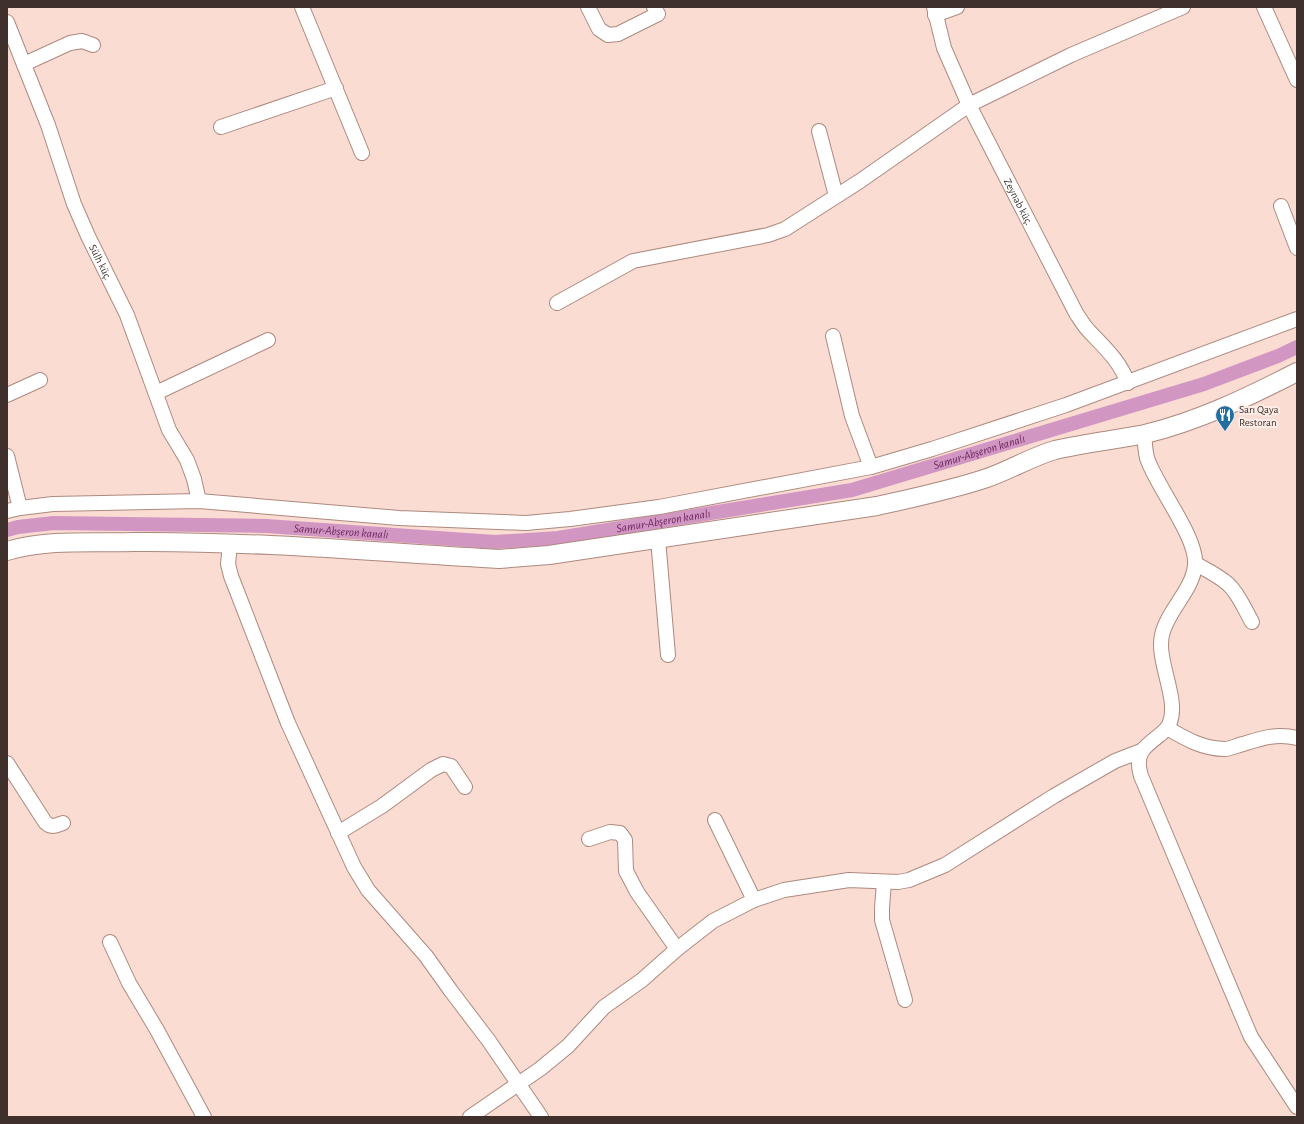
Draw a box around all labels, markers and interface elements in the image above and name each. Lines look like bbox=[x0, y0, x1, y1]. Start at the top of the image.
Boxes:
street label: Zeynəb küç. bbox=[1002, 177, 1035, 227]
street label: Sülh küç. bbox=[87, 243, 114, 282]
restaurant icon: Sarı Qaya Restoran bbox=[1214, 404, 1236, 432]
place label: Sarı Qaya Restoran bbox=[1239, 404, 1279, 428]
water label: Samur-Abşeron kanalı bbox=[932, 432, 1027, 471]
water label: Samur-Abşeron kanalı bbox=[615, 507, 711, 534]
water label: Samur-Abşeron kanalı bbox=[293, 522, 389, 541]

